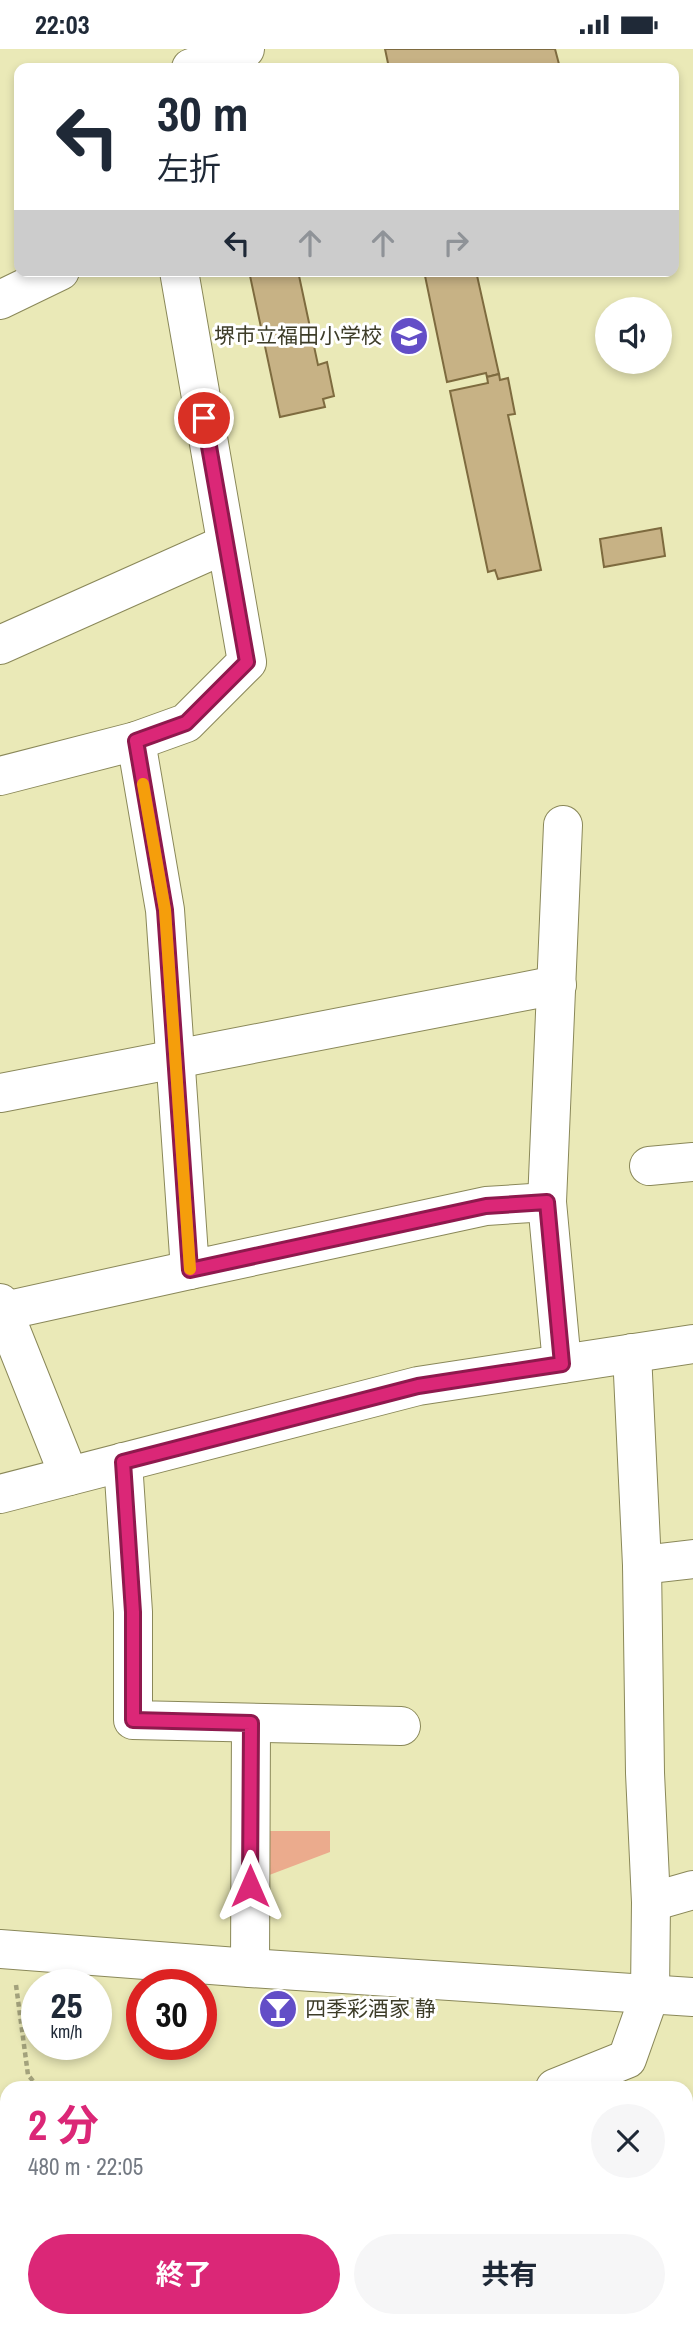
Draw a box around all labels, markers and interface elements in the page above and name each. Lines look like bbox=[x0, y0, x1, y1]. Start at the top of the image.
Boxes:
text: 22:03 bbox=[35, 7, 90, 42]
text: 30 m bbox=[157, 80, 249, 146]
icon: left bbox=[42, 91, 133, 182]
text: 左折 bbox=[157, 147, 221, 190]
icon: left bbox=[218, 224, 256, 262]
icon: ahead bbox=[291, 224, 329, 262]
icon: ahead bbox=[364, 224, 402, 262]
icon: right bbox=[437, 224, 475, 262]
map controls bbox=[595, 297, 672, 374]
button: sound bbox=[595, 297, 672, 374]
school or university icon: 堺市立福田小学校 bbox=[388, 315, 430, 357]
place label: 堺市立福田小学校 bbox=[214, 321, 382, 350]
pin bbox=[174, 388, 234, 448]
icon: arrive bbox=[185, 399, 223, 437]
position arrow bbox=[213, 1849, 287, 1923]
speed limit sign: 30 bbox=[126, 1969, 217, 2060]
text: 25 bbox=[51, 1982, 82, 2029]
bar icon: 四季彩酒家 静 bbox=[257, 1988, 299, 2030]
place label: 四季彩酒家 静 bbox=[305, 1994, 436, 2023]
text: km/h bbox=[51, 2019, 83, 2044]
text: 2 分 bbox=[28, 2097, 99, 2153]
button: close bbox=[591, 2104, 665, 2178]
text: 480 m · 22:05 bbox=[28, 2151, 143, 2182]
button: 終了 bbox=[28, 2234, 340, 2314]
button: 共有 bbox=[354, 2234, 665, 2314]

